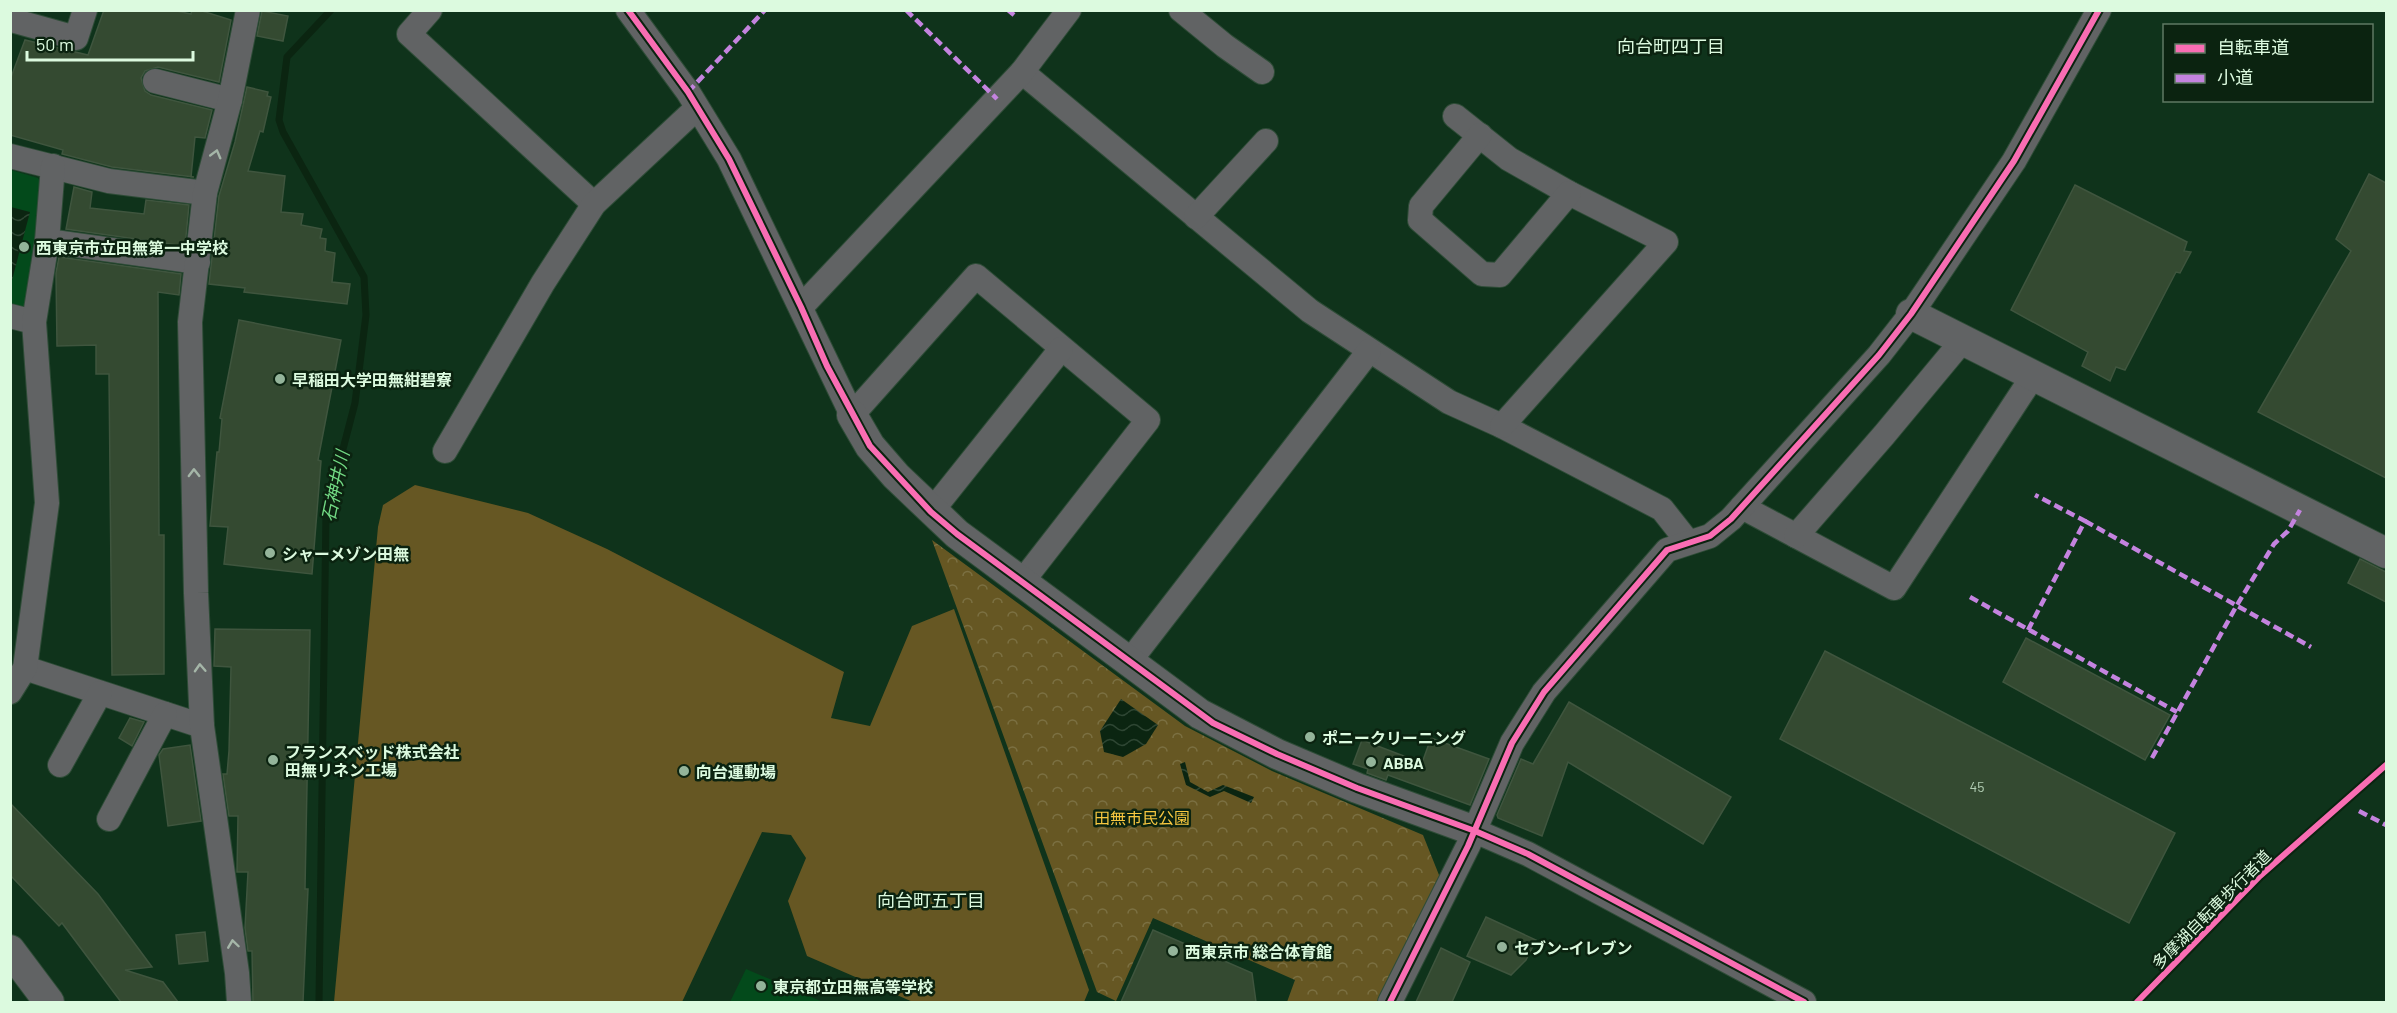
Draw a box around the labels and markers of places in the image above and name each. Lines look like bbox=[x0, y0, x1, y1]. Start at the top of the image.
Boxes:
place label: 西東京市立田無第一中学校 bbox=[36, 238, 228, 257]
marker: 西東京市立田無第一中学校 bbox=[17, 240, 31, 254]
place label: 早稲田大学田無紺碧寮 bbox=[292, 370, 452, 389]
marker: 早稲田大学田無紺碧寮 bbox=[273, 372, 287, 386]
place label: シャーメゾン田無 bbox=[282, 544, 409, 563]
marker: シャーメゾン田無 bbox=[263, 546, 277, 560]
place label: ポニークリーニング bbox=[1322, 728, 1466, 747]
marker: ポニークリーニング bbox=[1303, 730, 1317, 744]
place label: フランスベッド株式会社 田無リネン工場 bbox=[285, 742, 460, 779]
marker: フランスベッド株式会社 田無リネン工場 bbox=[266, 753, 280, 767]
place label: ABBA bbox=[1383, 753, 1424, 772]
marker: ABBA bbox=[1364, 755, 1378, 769]
place label: 向台運動場 bbox=[696, 762, 776, 781]
marker: 向台運動場 bbox=[677, 764, 691, 778]
place label: セブン-イレブン bbox=[1514, 938, 1633, 957]
marker: セブン-イレブン bbox=[1495, 940, 1509, 954]
place label: 西東京市 総合体育館 bbox=[1185, 942, 1332, 961]
marker: 西東京市 総合体育館 bbox=[1166, 944, 1180, 958]
place label: 東京都立田無高等学校 bbox=[773, 977, 933, 996]
marker: 東京都立田無高等学校 bbox=[754, 979, 768, 993]

